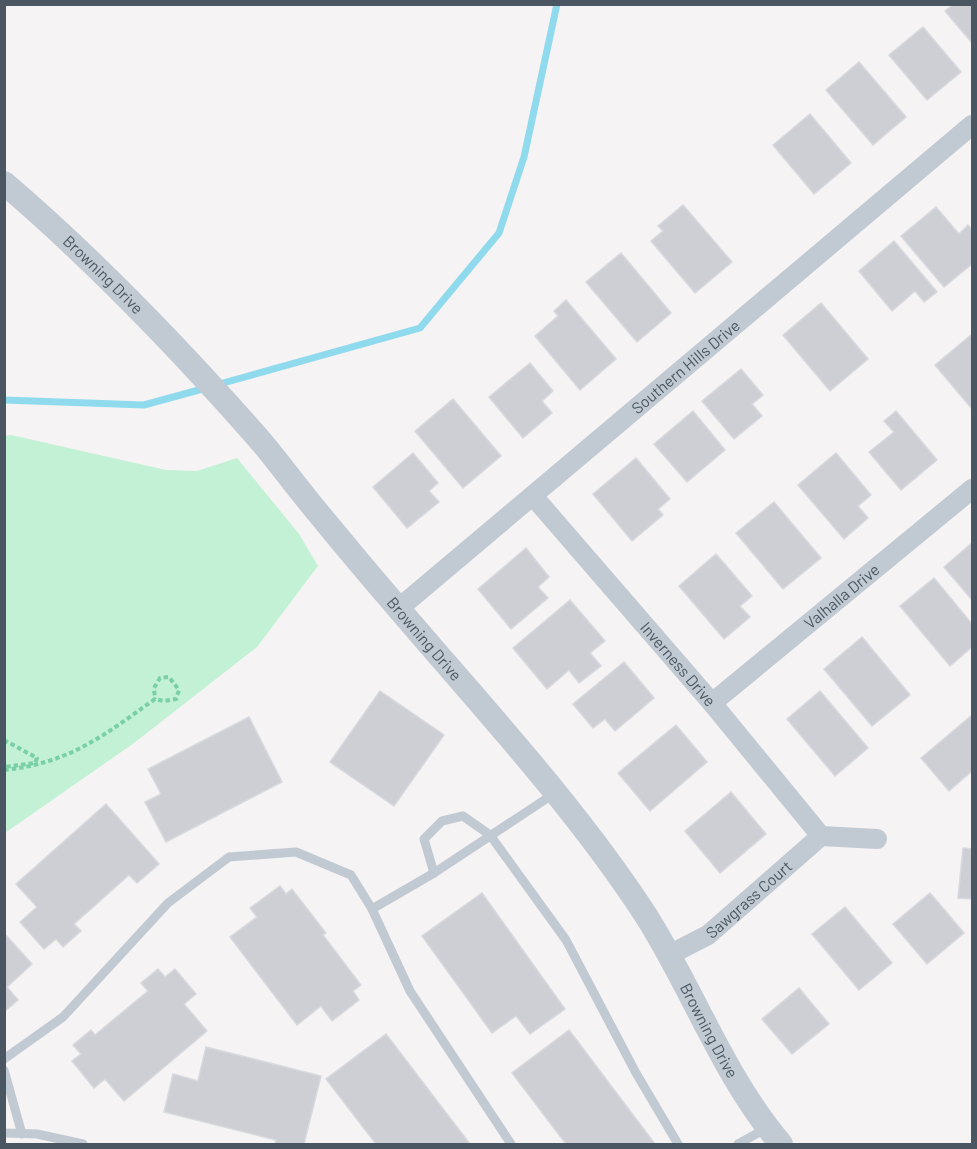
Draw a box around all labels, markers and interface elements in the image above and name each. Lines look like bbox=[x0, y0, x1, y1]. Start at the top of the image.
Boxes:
street label: Browning Drive bbox=[60, 231, 148, 317]
street label: Southern Hills Drive bbox=[627, 315, 743, 417]
street label: Valhalla Drive bbox=[800, 559, 883, 632]
street label: Browning Drive bbox=[384, 593, 466, 684]
street label: Inverness Drive bbox=[637, 618, 720, 710]
street label: Sawgrass Court bbox=[701, 856, 795, 942]
street label: Browning Drive bbox=[677, 980, 743, 1081]

